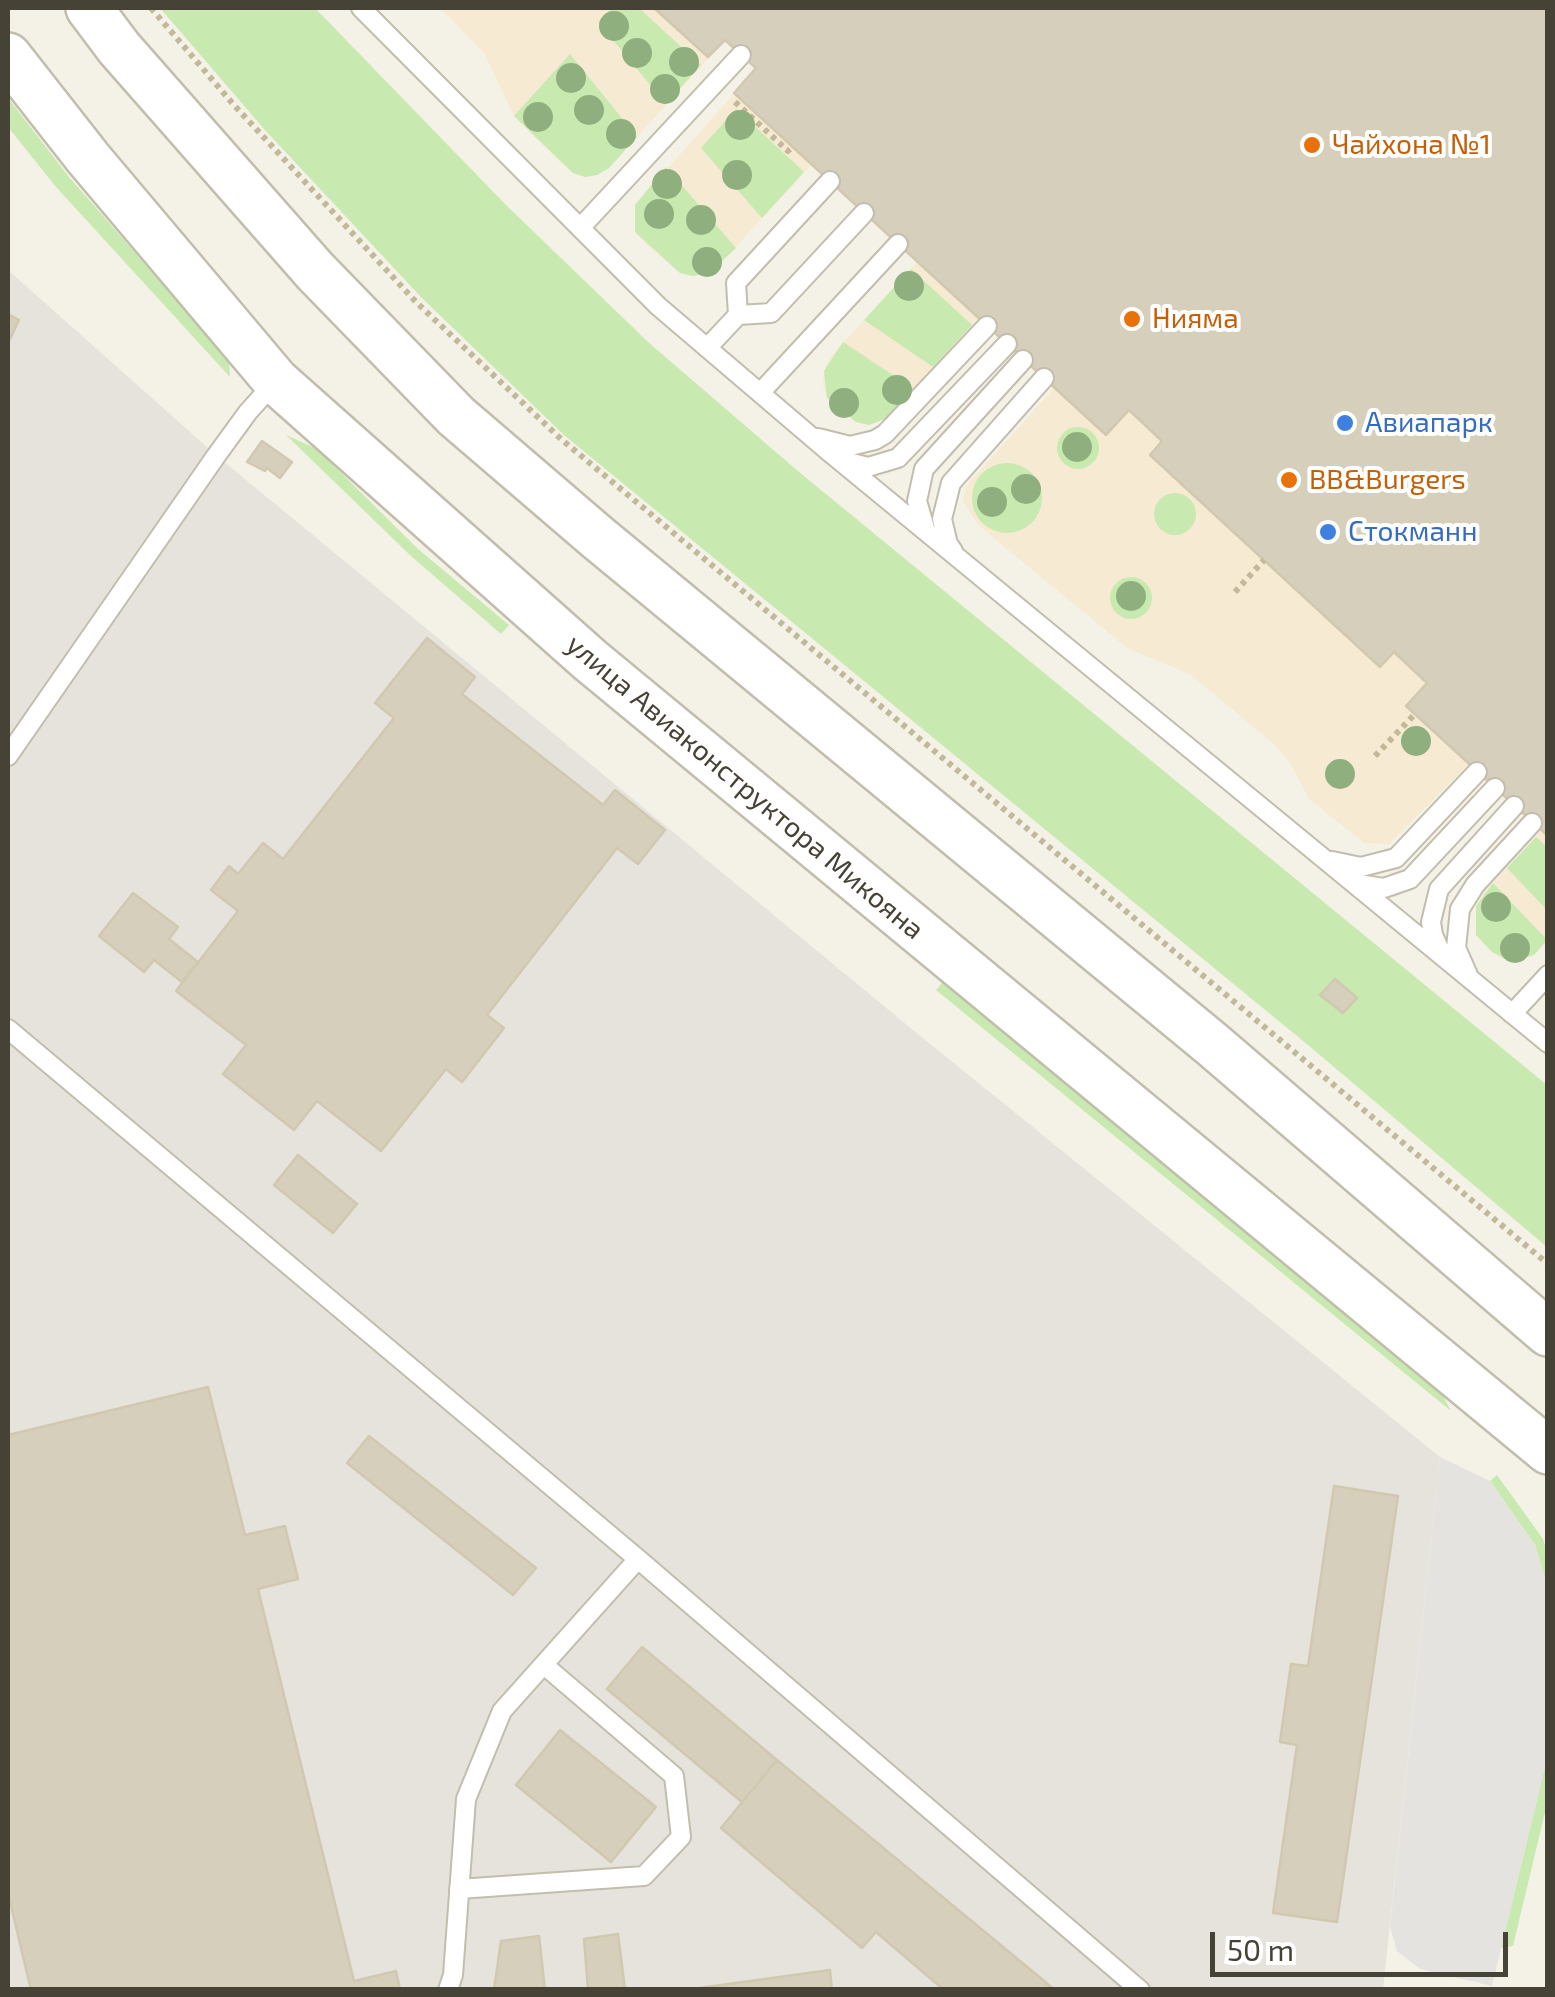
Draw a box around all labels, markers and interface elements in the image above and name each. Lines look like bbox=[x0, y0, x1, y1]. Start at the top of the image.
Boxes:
place label: Чайхона №1 bbox=[1332, 128, 1491, 162]
marker: Чайхона №1 bbox=[1301, 134, 1323, 156]
place label: Нияма bbox=[1152, 302, 1239, 336]
marker: Нияма bbox=[1121, 308, 1143, 330]
place label: Авиапарк bbox=[1365, 406, 1493, 440]
marker: Авиапарк bbox=[1334, 412, 1356, 434]
place label: BB&Burgers bbox=[1309, 463, 1466, 497]
marker: BB&Burgers bbox=[1278, 469, 1300, 491]
place label: Стокманн bbox=[1348, 515, 1477, 549]
marker: Стокманн bbox=[1317, 521, 1339, 543]
street label: улица Авиаконструктора Микояна bbox=[559, 627, 931, 947]
scale bar bbox=[1215, 1912, 1512, 1974]
text: 50 m bbox=[1227, 1931, 1294, 1967]

